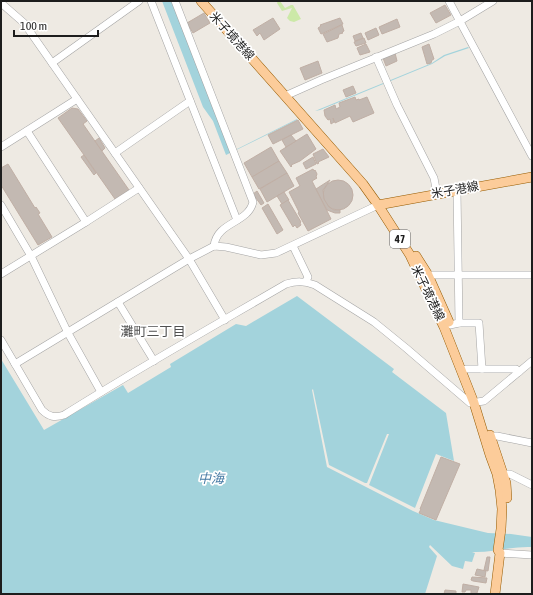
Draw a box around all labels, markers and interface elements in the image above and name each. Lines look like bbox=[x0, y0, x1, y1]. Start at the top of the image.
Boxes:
street label: 米子境港線 bbox=[207, 9, 257, 63]
scale bar bbox=[14, 12, 98, 38]
text: 100 m bbox=[20, 19, 47, 33]
street label: 米子港線 bbox=[430, 179, 480, 201]
road number: 47 bbox=[390, 230, 410, 248]
street label: 米子境港線 bbox=[409, 263, 447, 323]
district label: 灘町三丁目 bbox=[120, 324, 186, 339]
water label: 中海 bbox=[198, 471, 226, 486]

